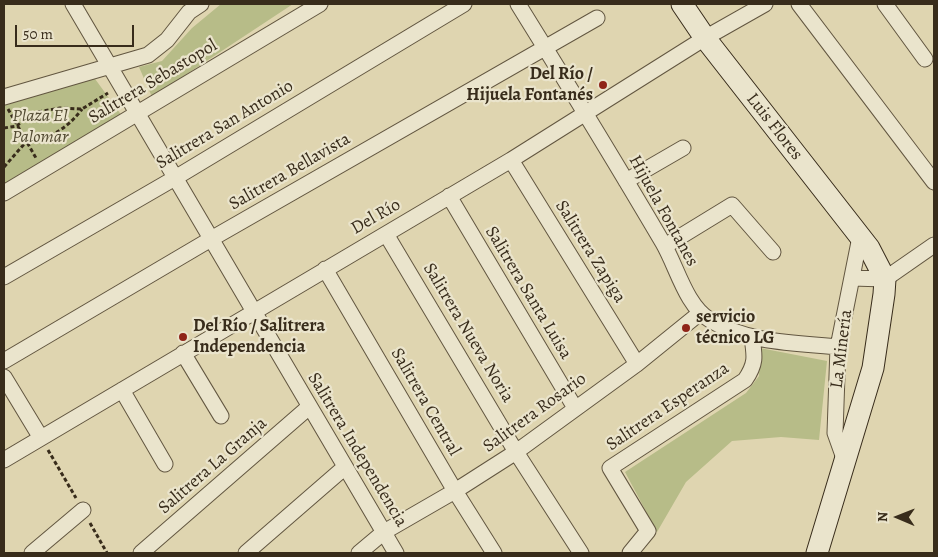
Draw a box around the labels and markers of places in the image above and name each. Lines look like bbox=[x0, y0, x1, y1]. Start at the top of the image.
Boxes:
place label: Del Río / Hijuela Fontanés bbox=[466, 64, 593, 106]
marker: Del Río / Hijuela Fontanés bbox=[597, 79, 609, 91]
place label: servicio técnico LG bbox=[696, 307, 775, 350]
place label: Del Río / Salitrera Independencia bbox=[193, 316, 325, 358]
marker: servicio técnico LG bbox=[680, 322, 692, 334]
marker: Del Río / Salitrera Independencia bbox=[177, 331, 189, 343]

